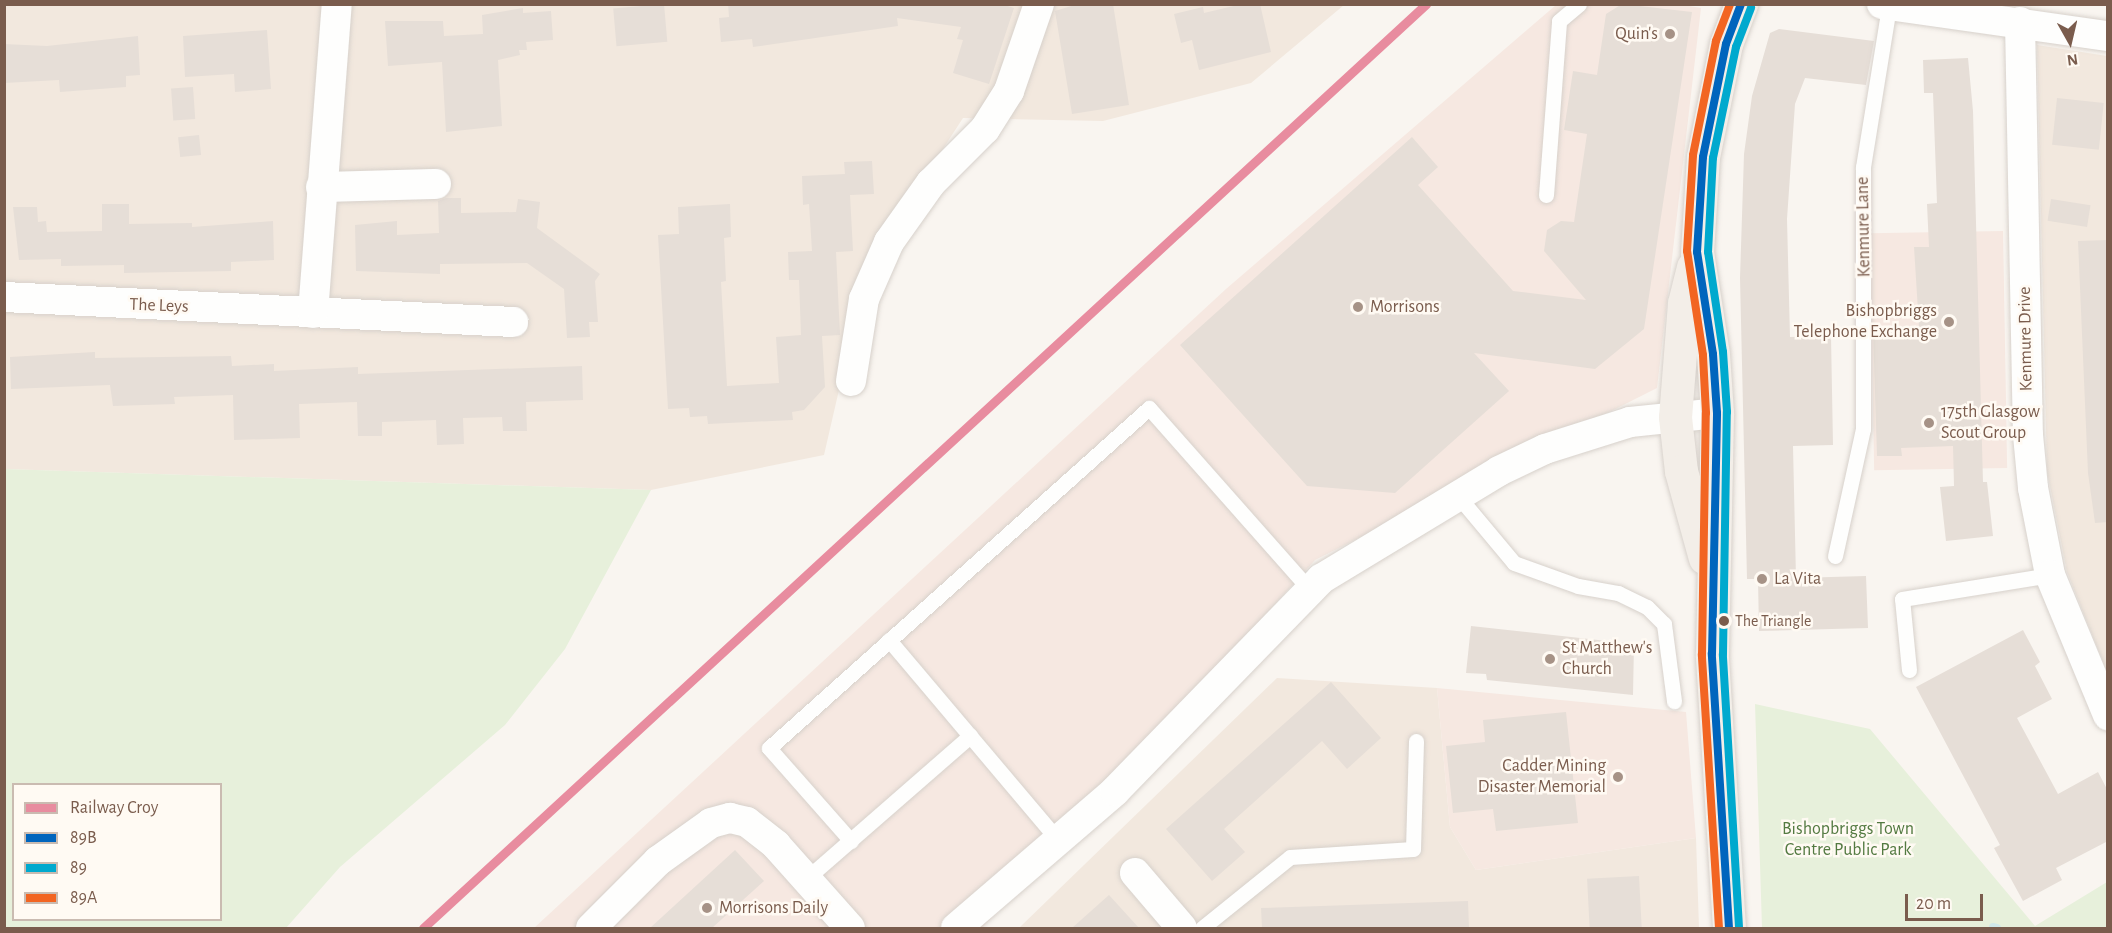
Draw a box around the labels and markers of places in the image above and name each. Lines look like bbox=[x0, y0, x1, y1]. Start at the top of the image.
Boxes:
place label: Quin's bbox=[1615, 23, 1658, 45]
marker: Quin's bbox=[1663, 27, 1677, 41]
place label: Morrisons bbox=[1370, 296, 1440, 318]
marker: Morrisons bbox=[1351, 300, 1365, 314]
place label: Bishopbriggs Telephone Exchange bbox=[1794, 301, 1937, 344]
marker: Bishopbriggs Telephone Exchange bbox=[1942, 315, 1956, 329]
place label: 175th Glasgow Scout Group bbox=[1941, 402, 2040, 444]
marker: 175th Glasgow Scout Group bbox=[1922, 416, 1936, 430]
place label: La Vita bbox=[1774, 568, 1821, 590]
marker: La Vita bbox=[1755, 572, 1769, 586]
place label: The Triangle bbox=[1735, 611, 1811, 631]
marker: The Triangle bbox=[1718, 615, 1730, 627]
place label: St Matthew's Church bbox=[1562, 638, 1652, 680]
marker: St Matthew's Church bbox=[1543, 652, 1557, 666]
place label: Cadder Mining Disaster Memorial bbox=[1478, 756, 1606, 798]
marker: Cadder Mining Disaster Memorial bbox=[1611, 770, 1625, 784]
place label: Morrisons Daily bbox=[719, 897, 828, 919]
marker: Morrisons Daily bbox=[700, 901, 714, 915]

